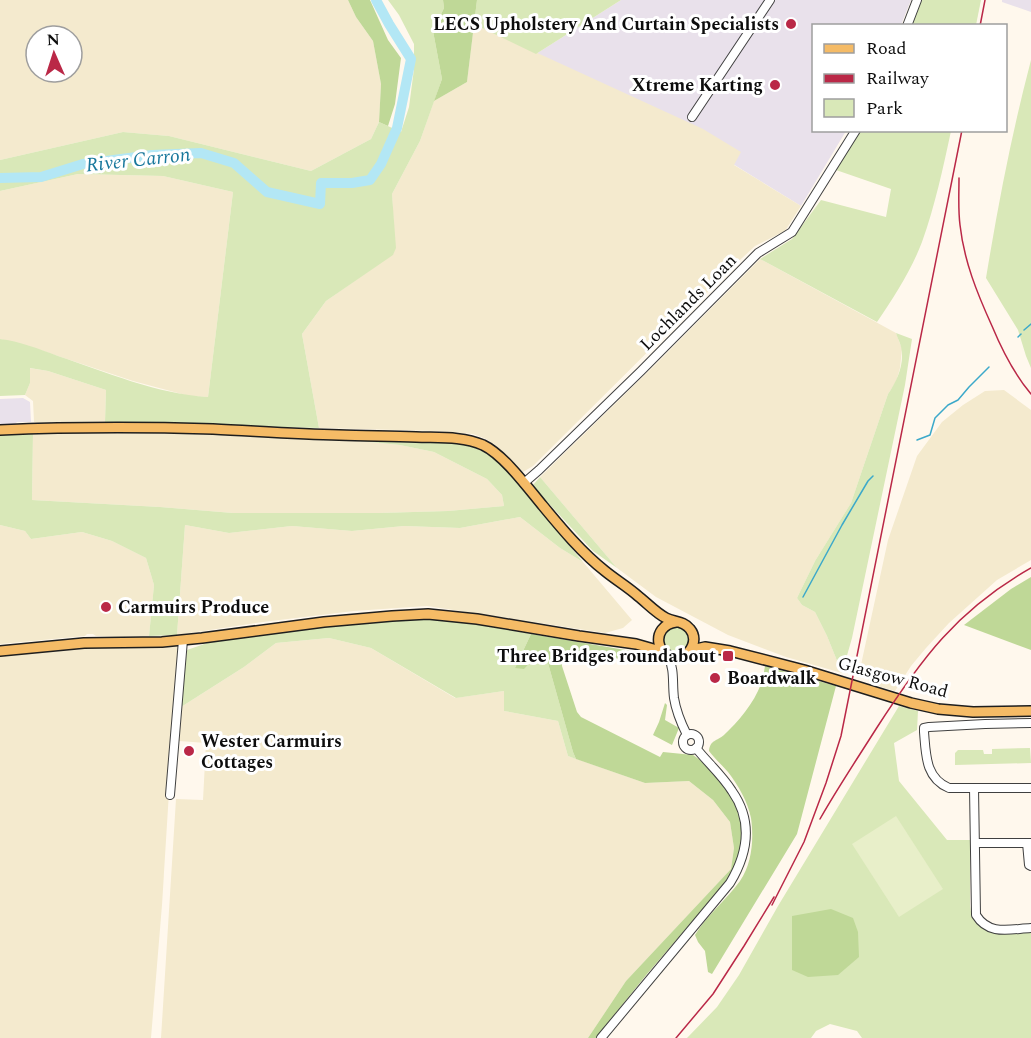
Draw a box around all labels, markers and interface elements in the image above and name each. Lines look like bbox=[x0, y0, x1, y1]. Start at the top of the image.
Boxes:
place label: LECS Upholstery And Curtain Specialists bbox=[433, 11, 779, 38]
marker: LECS Upholstery And Curtain Specialists bbox=[784, 17, 798, 31]
north arrow bbox=[24, 24, 84, 84]
legend bbox=[812, 24, 1007, 132]
text: N bbox=[46, 28, 60, 52]
text: Road bbox=[866, 35, 907, 62]
text: Railway bbox=[866, 65, 930, 92]
place label: Xtreme Karting bbox=[632, 72, 763, 99]
marker: Xtreme Karting bbox=[768, 78, 782, 92]
text: Park bbox=[866, 95, 903, 122]
water label: River Carron bbox=[84, 140, 192, 180]
street label: Lochlands Loan bbox=[634, 248, 743, 357]
place label: Carmuirs Produce bbox=[118, 594, 269, 621]
marker: Carmuirs Produce bbox=[99, 600, 113, 614]
place label: Three Bridges roundabout bbox=[497, 643, 716, 670]
marker: Three Bridges roundabout bbox=[721, 649, 735, 663]
street label: Glasgow Road bbox=[835, 650, 951, 705]
place label: Boardwalk bbox=[727, 665, 816, 692]
marker: Boardwalk bbox=[708, 671, 722, 685]
place label: Wester Carmuirs Cottages bbox=[201, 728, 342, 776]
marker: Wester Carmuirs Cottages bbox=[182, 744, 196, 758]

